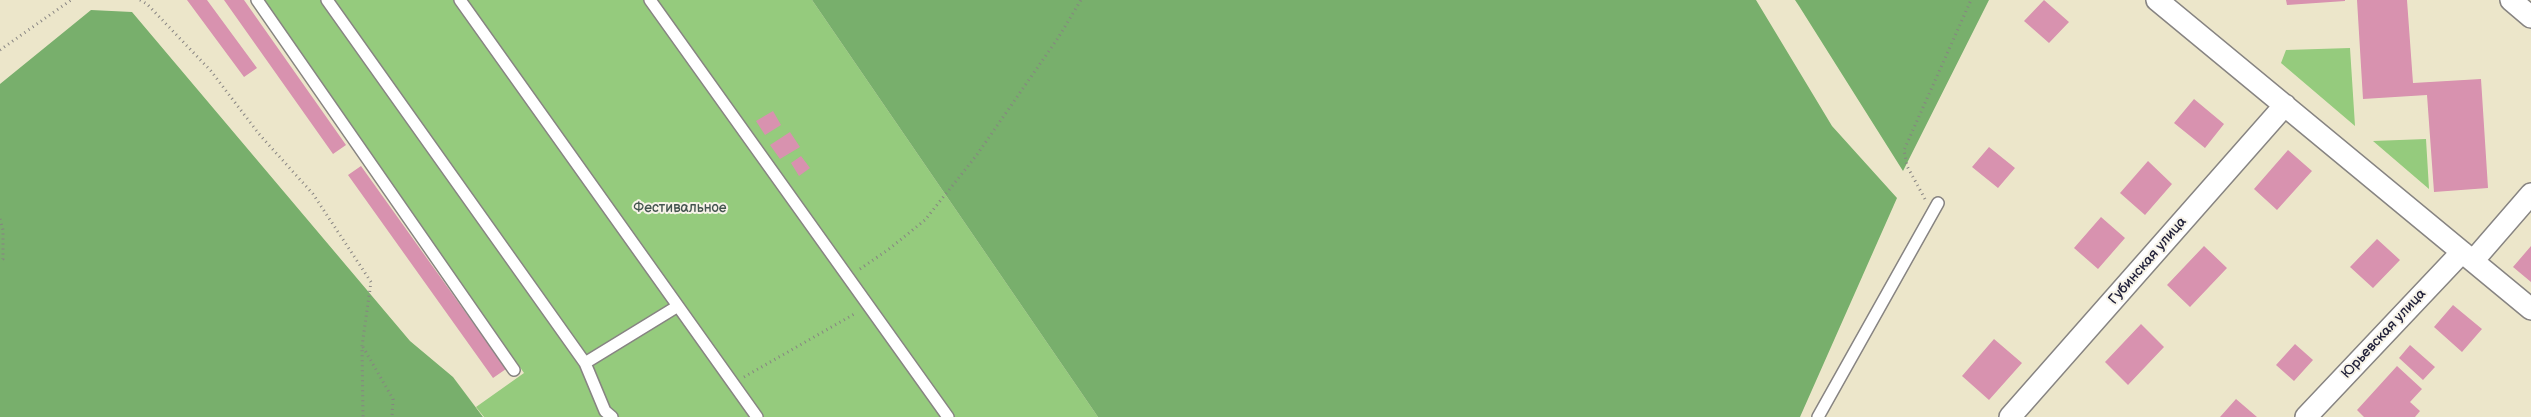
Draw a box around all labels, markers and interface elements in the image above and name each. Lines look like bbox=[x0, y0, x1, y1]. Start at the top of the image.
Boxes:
park label: Фестивальное bbox=[633, 200, 727, 216]
street label: Губинская улица bbox=[2105, 214, 2191, 308]
street label: Юрьевская улица bbox=[2338, 286, 2430, 382]

